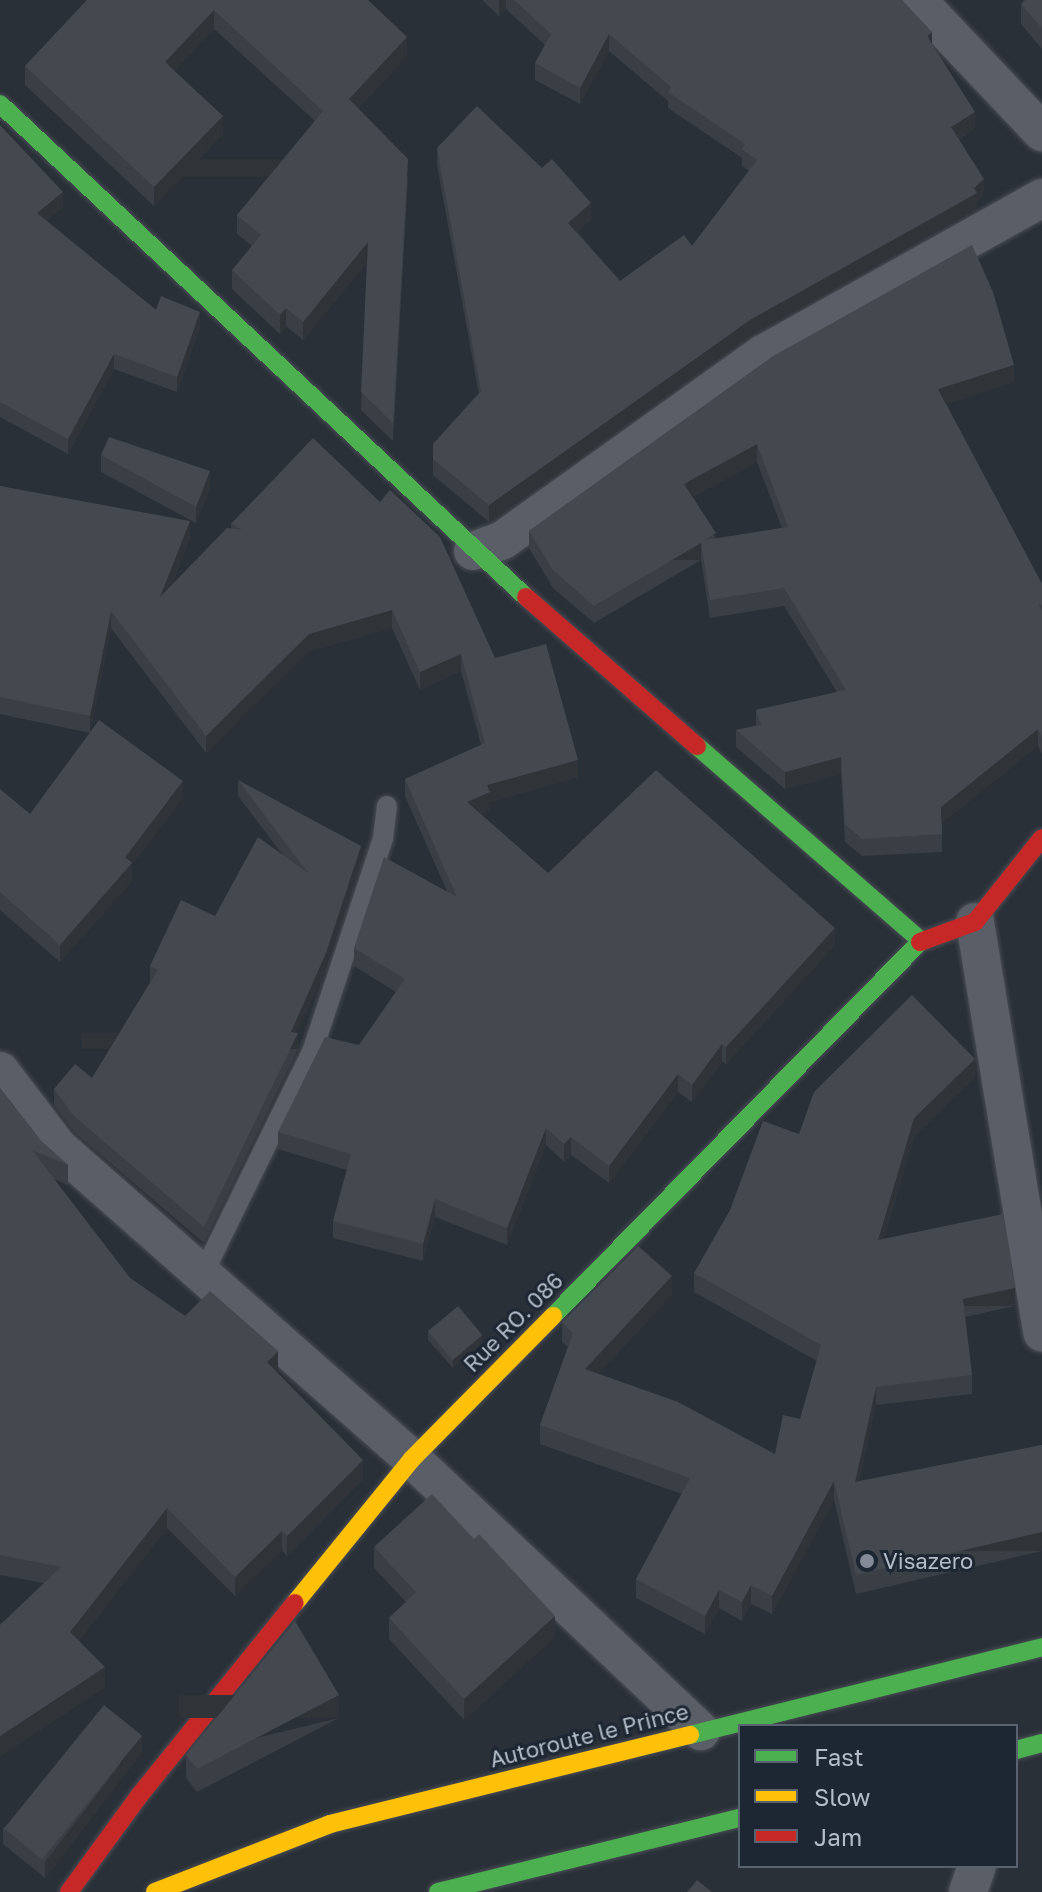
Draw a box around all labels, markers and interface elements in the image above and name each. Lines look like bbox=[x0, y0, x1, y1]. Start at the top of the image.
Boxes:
street label: Rue RO. 086 bbox=[458, 1267, 568, 1377]
place label: Visazero bbox=[883, 1548, 973, 1574]
marker: Visazero bbox=[858, 1552, 876, 1570]
street label: Autoroute le Prince bbox=[487, 1698, 691, 1772]
legend bbox=[738, 1724, 1018, 1868]
text: Fast bbox=[814, 1742, 864, 1771]
text: Slow bbox=[814, 1782, 870, 1811]
text: Jam bbox=[814, 1822, 862, 1851]

